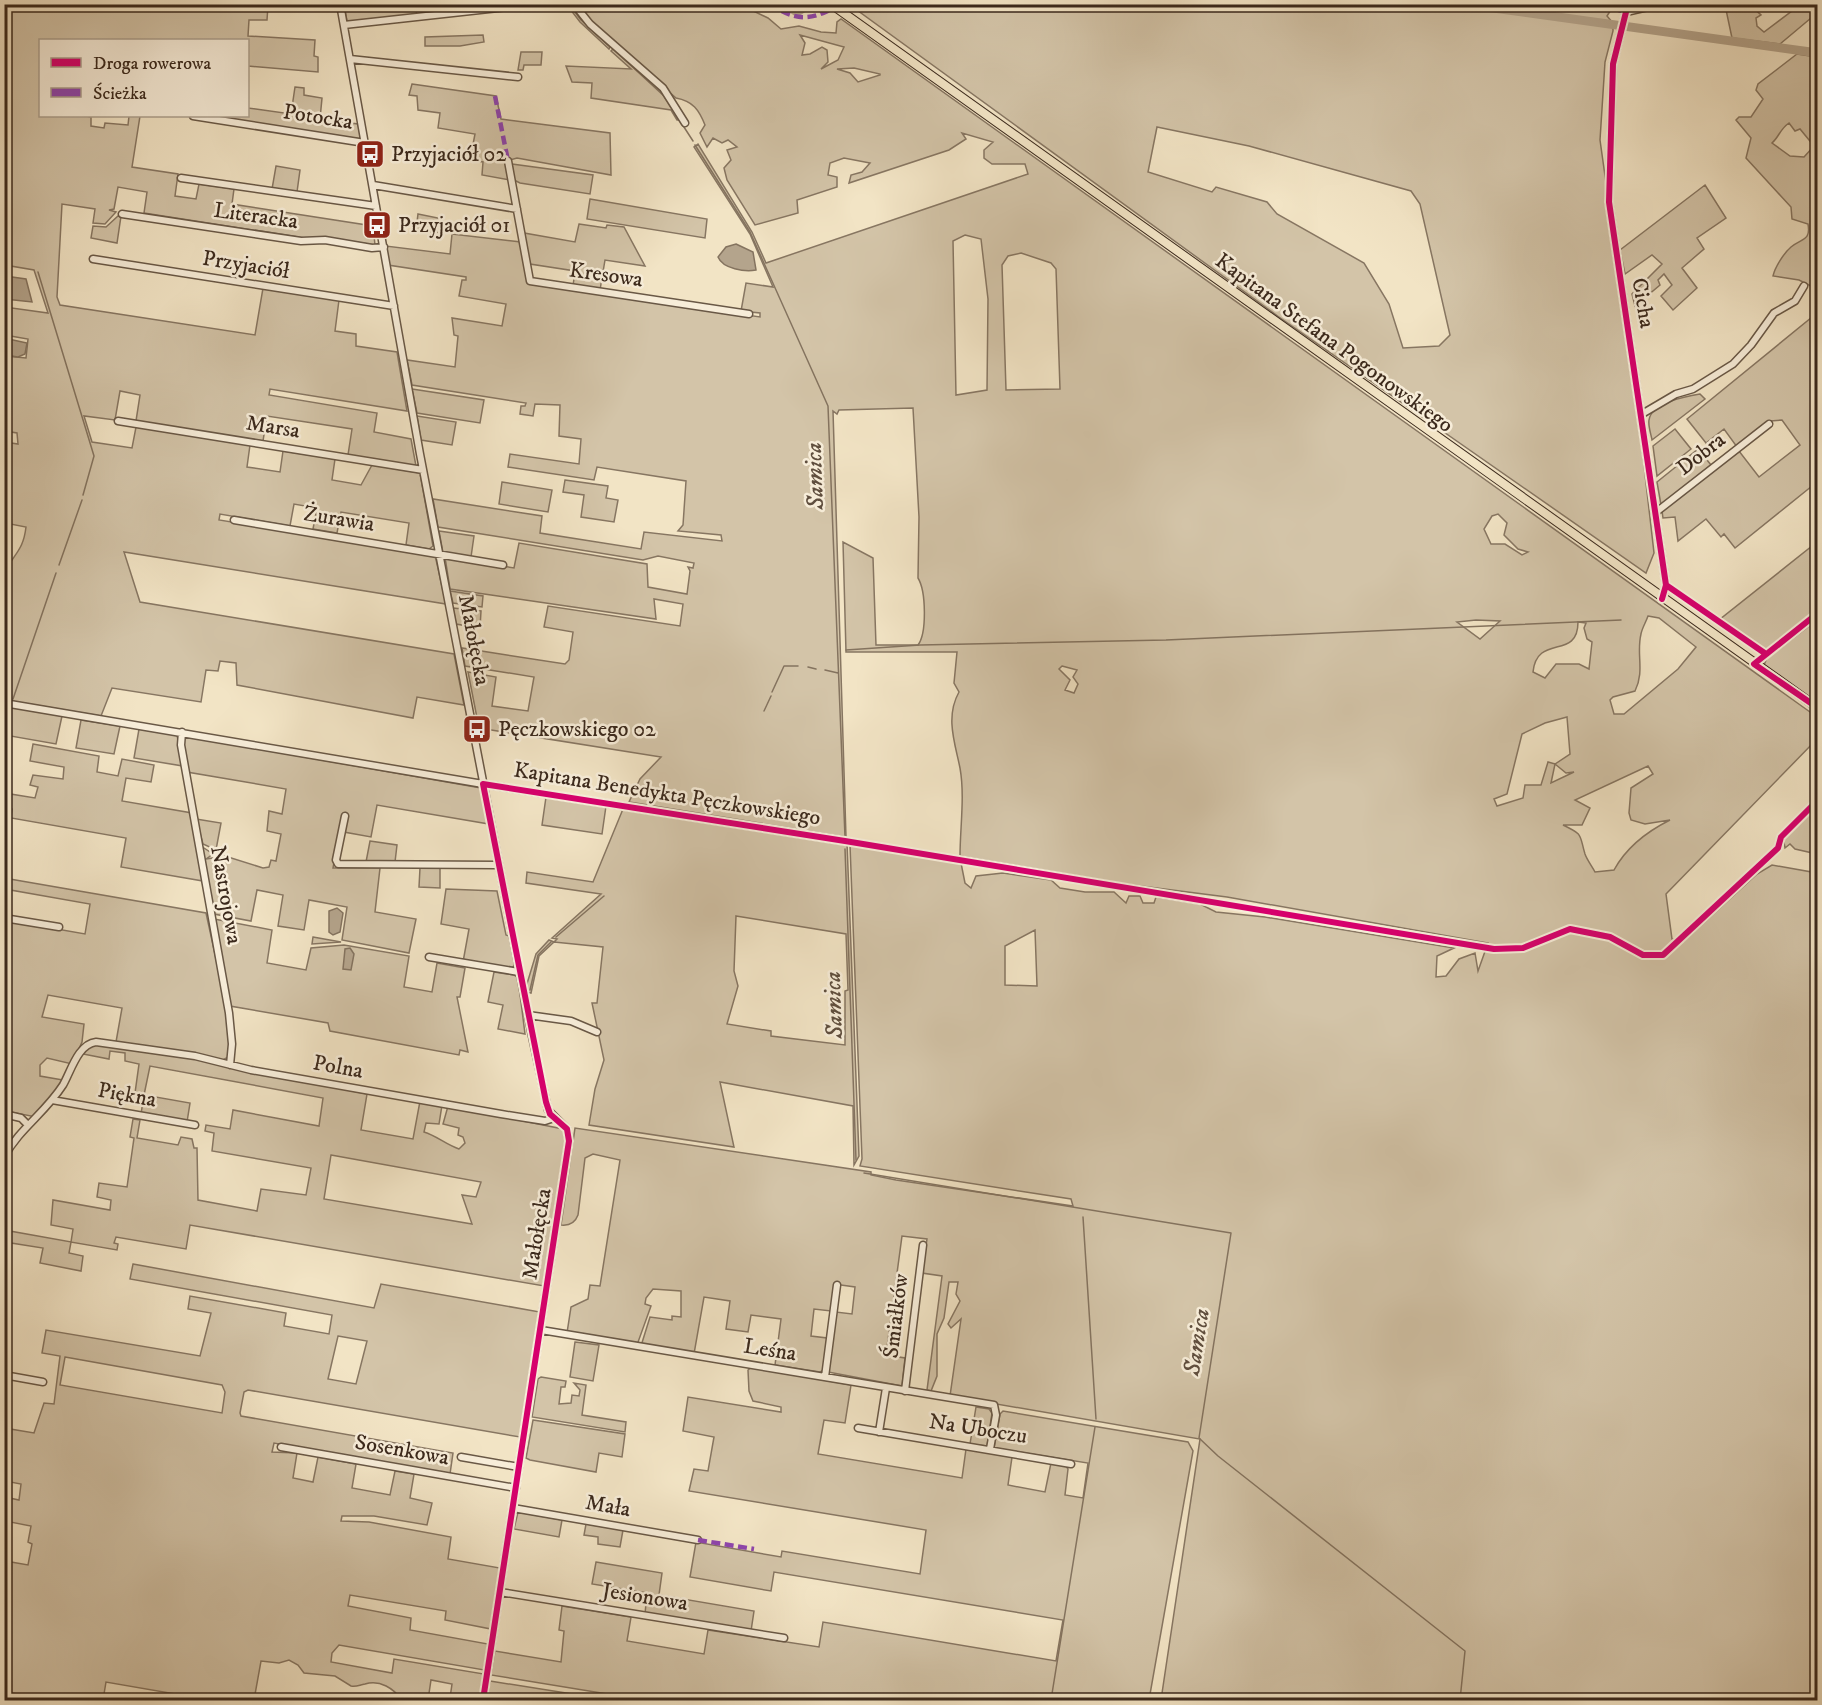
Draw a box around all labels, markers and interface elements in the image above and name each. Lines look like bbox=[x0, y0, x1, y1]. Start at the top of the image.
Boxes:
legend bbox=[39, 39, 249, 117]
text: Droga rowerowa bbox=[93, 53, 211, 75]
text: Ścieżka bbox=[93, 82, 147, 105]
street label: Potocka bbox=[281, 98, 356, 136]
bus stop icon: Przyjaciół 02 bbox=[354, 138, 386, 170]
place label: Przyjaciół 02 bbox=[391, 141, 506, 168]
street label: Literacka bbox=[212, 197, 301, 235]
bus stop icon: Przyjaciół 01 bbox=[361, 209, 393, 241]
place label: Przyjaciół 01 bbox=[398, 212, 510, 239]
street label: Przyjaciół bbox=[200, 245, 292, 285]
street label: Kapitana Stefana Pogonowskiego bbox=[1210, 247, 1458, 439]
street label: Kresowa bbox=[567, 256, 645, 294]
street label: Cicha bbox=[1625, 276, 1661, 331]
street label: Marsa bbox=[244, 409, 303, 445]
street label: Dobra bbox=[1671, 426, 1731, 482]
water label: Samica bbox=[799, 442, 831, 511]
street label: Żurawia bbox=[302, 500, 377, 538]
street label: Małołęcka bbox=[452, 592, 496, 688]
bus stop icon: Pęczkowskiego 02 bbox=[461, 713, 493, 745]
place label: Pęczkowskiego 02 bbox=[498, 716, 656, 743]
street label: Kapitana Benedykta Pęczkowskiego bbox=[512, 756, 822, 832]
street label: Nastrojowa bbox=[204, 844, 248, 947]
water label: Samica bbox=[818, 971, 850, 1040]
street label: Polna bbox=[311, 1049, 366, 1085]
street label: Piękna bbox=[95, 1077, 159, 1114]
street label: Małołęcka bbox=[516, 1186, 558, 1282]
street label: Śmiałków bbox=[876, 1272, 915, 1360]
water label: Samica bbox=[1177, 1306, 1217, 1379]
street label: Leśna bbox=[742, 1333, 799, 1368]
street label: Na Uboczu bbox=[927, 1408, 1029, 1450]
street label: Sosenkowa bbox=[353, 1428, 452, 1472]
street label: Mała bbox=[583, 1489, 633, 1523]
street label: Jesionowa bbox=[598, 1577, 691, 1617]

